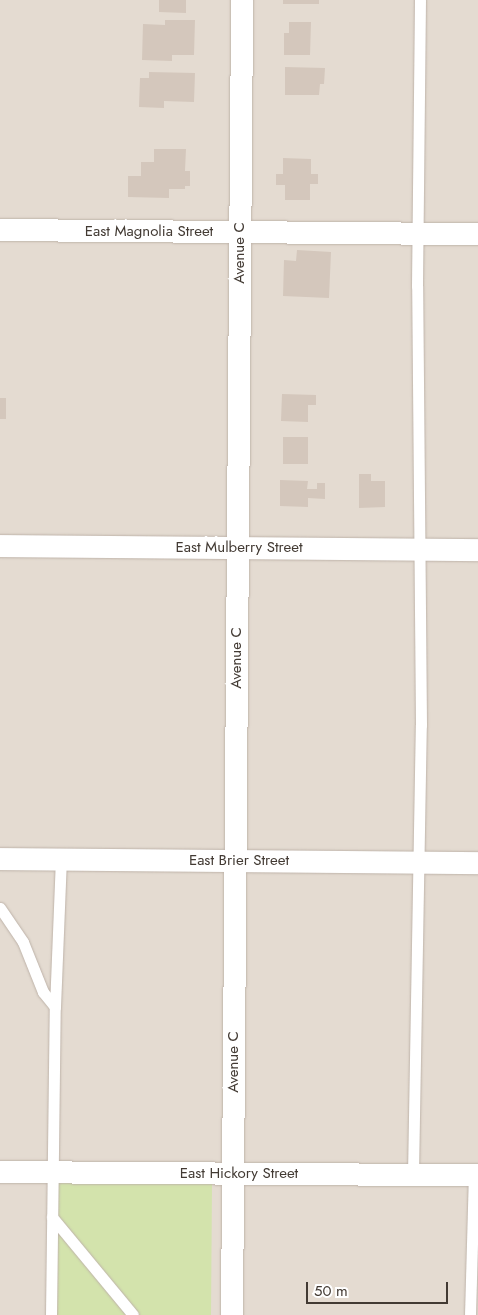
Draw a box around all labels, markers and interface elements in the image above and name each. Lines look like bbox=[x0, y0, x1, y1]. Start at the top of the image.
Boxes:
street label: Avenue C bbox=[231, 222, 249, 284]
street label: East Magnolia Street bbox=[85, 223, 213, 241]
street label: East Mulberry Street bbox=[176, 539, 302, 557]
street label: Avenue C bbox=[228, 627, 246, 689]
street label: East Brier Street bbox=[189, 852, 289, 870]
street label: Avenue C bbox=[225, 1031, 243, 1093]
street label: East Hickory Street bbox=[180, 1165, 298, 1183]
scale bar bbox=[308, 1272, 450, 1304]
text: 50 m bbox=[314, 1280, 348, 1302]

